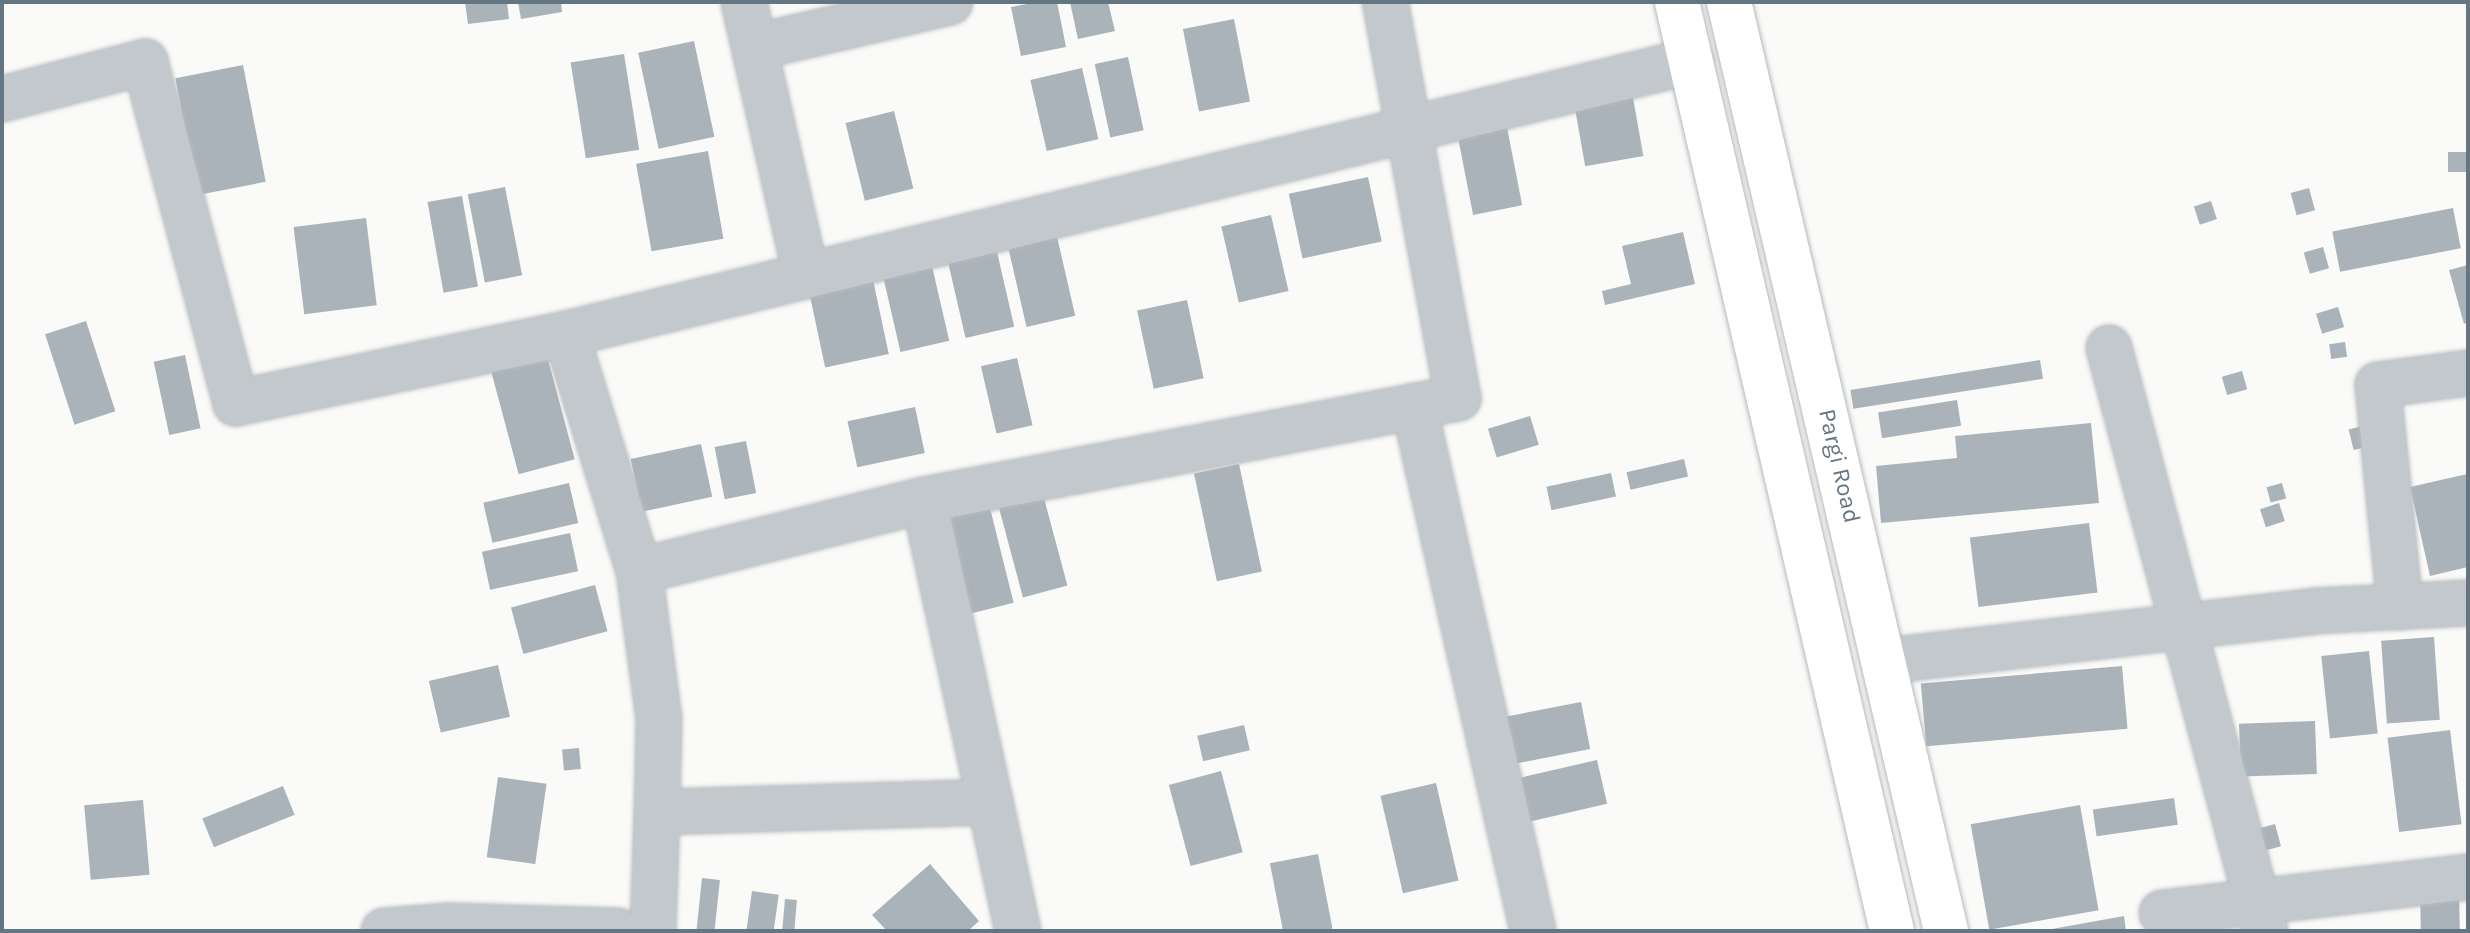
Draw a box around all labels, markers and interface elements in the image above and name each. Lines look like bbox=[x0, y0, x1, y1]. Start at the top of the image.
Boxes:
street label: Pargi Road bbox=[1812, 406, 1866, 526]

